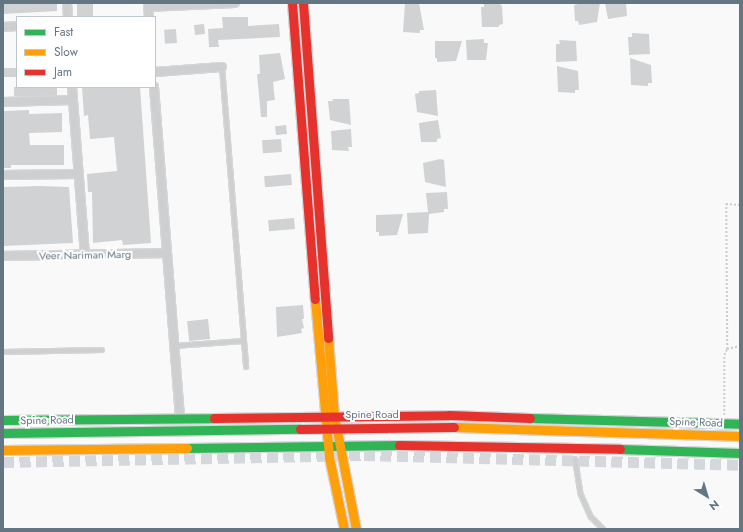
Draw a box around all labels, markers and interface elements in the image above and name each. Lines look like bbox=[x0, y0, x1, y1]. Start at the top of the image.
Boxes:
legend bbox=[16, 16, 156, 88]
text: Fast bbox=[54, 23, 73, 41]
text: Slow bbox=[54, 43, 78, 61]
text: Jam bbox=[54, 63, 72, 81]
street label: Veer Nariman Marg bbox=[39, 248, 131, 262]
street label: Spine Road bbox=[345, 407, 399, 421]
street label: Spine Road bbox=[20, 413, 74, 427]
street label: Spine Road bbox=[669, 414, 723, 430]
north arrow bbox=[687, 476, 727, 516]
text: N bbox=[706, 496, 723, 514]

